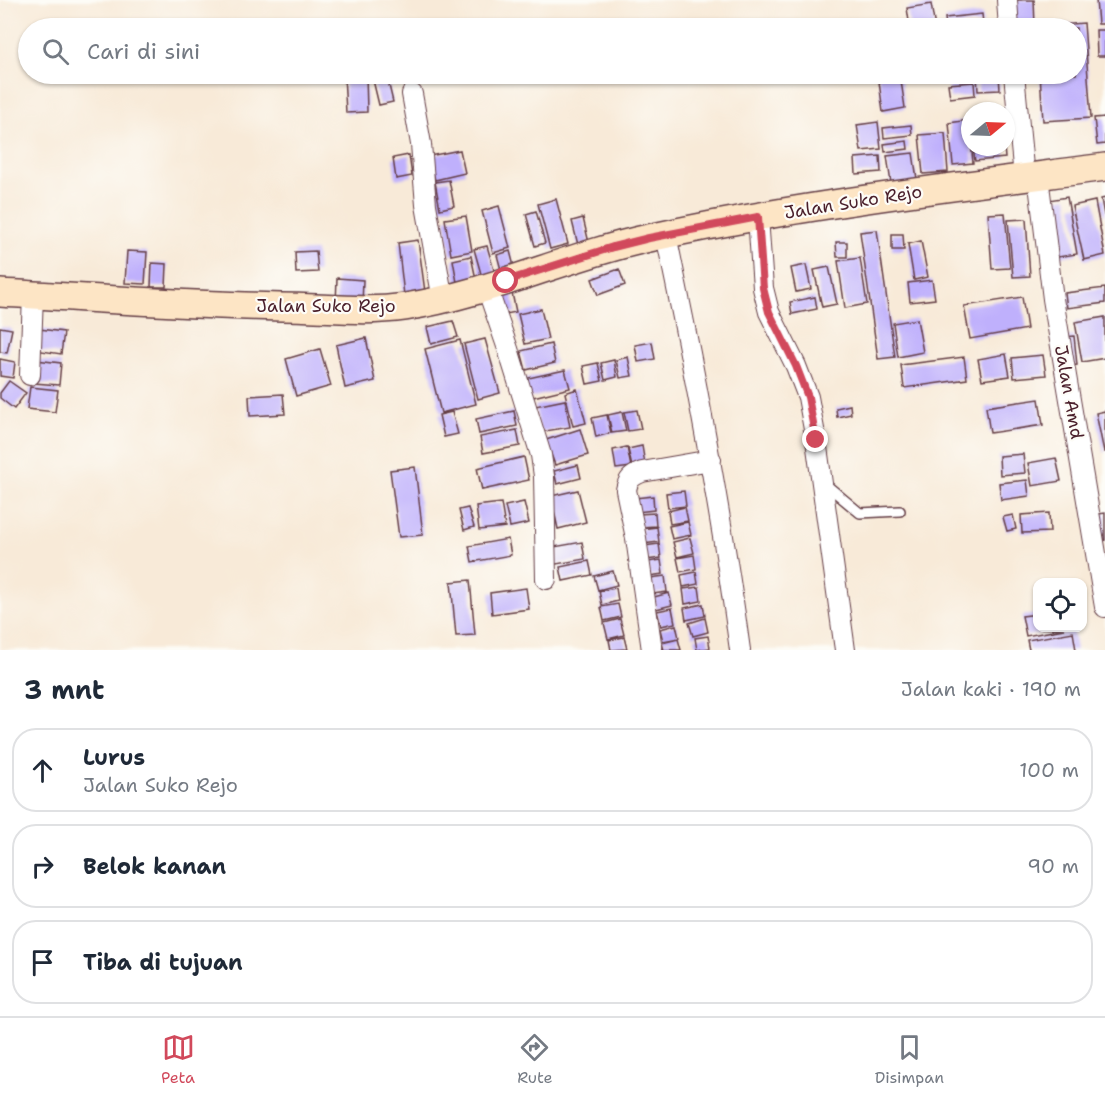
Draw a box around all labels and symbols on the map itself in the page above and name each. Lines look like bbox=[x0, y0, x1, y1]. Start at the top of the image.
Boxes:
north arrow bbox=[961, 102, 1015, 156]
street label: Jalan Suko Rejo bbox=[782, 179, 924, 225]
route start bbox=[492, 267, 518, 293]
street label: Jalan Suko Rejo bbox=[256, 294, 396, 318]
street label: Jalan Amd bbox=[1049, 343, 1089, 441]
route end bbox=[802, 426, 828, 452]

